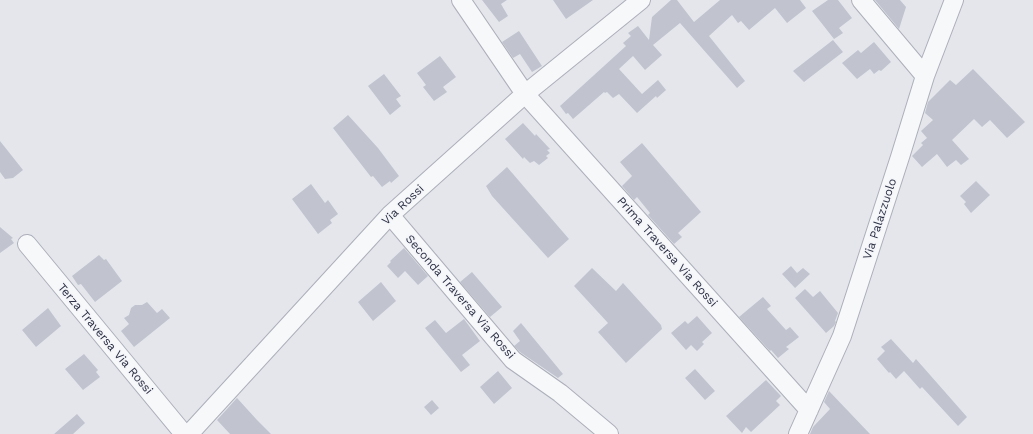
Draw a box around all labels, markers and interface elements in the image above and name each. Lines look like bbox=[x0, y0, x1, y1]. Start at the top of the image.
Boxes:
street label: Via Palazzuolo bbox=[860, 176, 900, 262]
street label: Via Rossi bbox=[379, 182, 427, 228]
street label: Prima Traversa Via Rossi bbox=[614, 194, 720, 310]
street label: Seconda Traversa Via Rossi bbox=[402, 232, 518, 362]
street label: Terza Traversa Via Rossi bbox=[54, 281, 156, 397]

